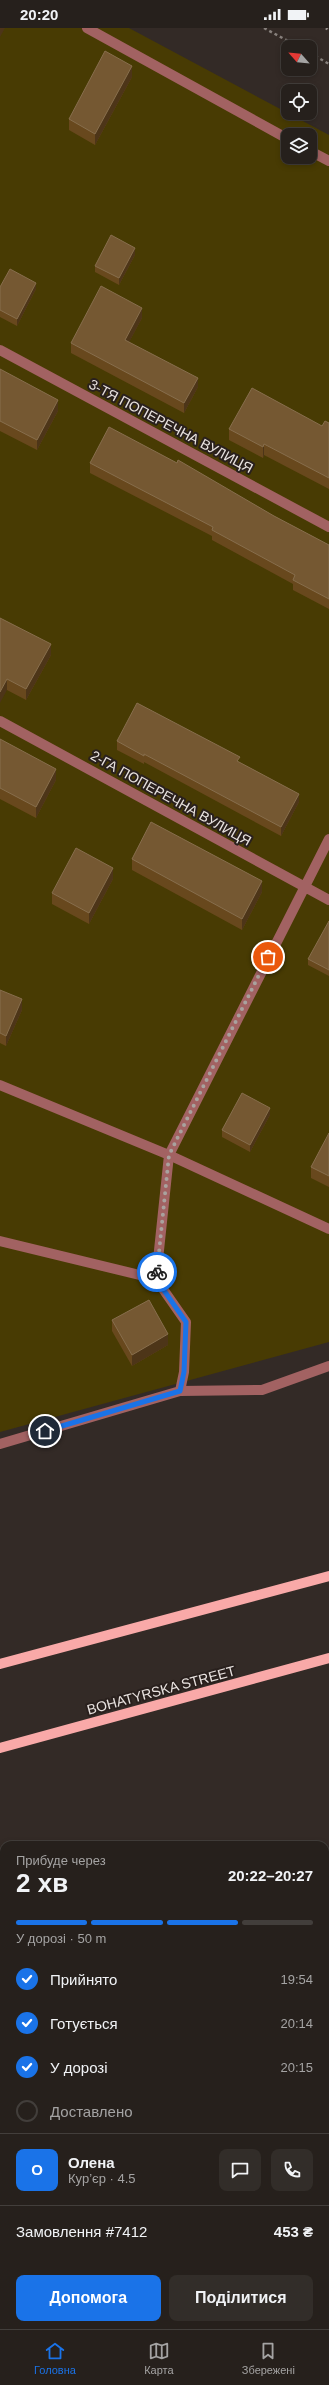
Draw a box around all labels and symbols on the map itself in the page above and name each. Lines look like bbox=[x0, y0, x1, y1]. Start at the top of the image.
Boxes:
north arrow bbox=[281, 40, 317, 76]
street label: 3-ТЯ ПОПЕРЕЧНА ВУЛИЦЯ bbox=[86, 376, 256, 476]
street label: 2-ГА ПОПЕРЕЧНА ВУЛИЦЯ bbox=[88, 747, 254, 849]
pin bbox=[251, 940, 285, 974]
courier bbox=[137, 1252, 177, 1292]
pin bbox=[28, 1414, 62, 1448]
street label: BOHATYRSKA STREET bbox=[85, 1662, 237, 1718]

